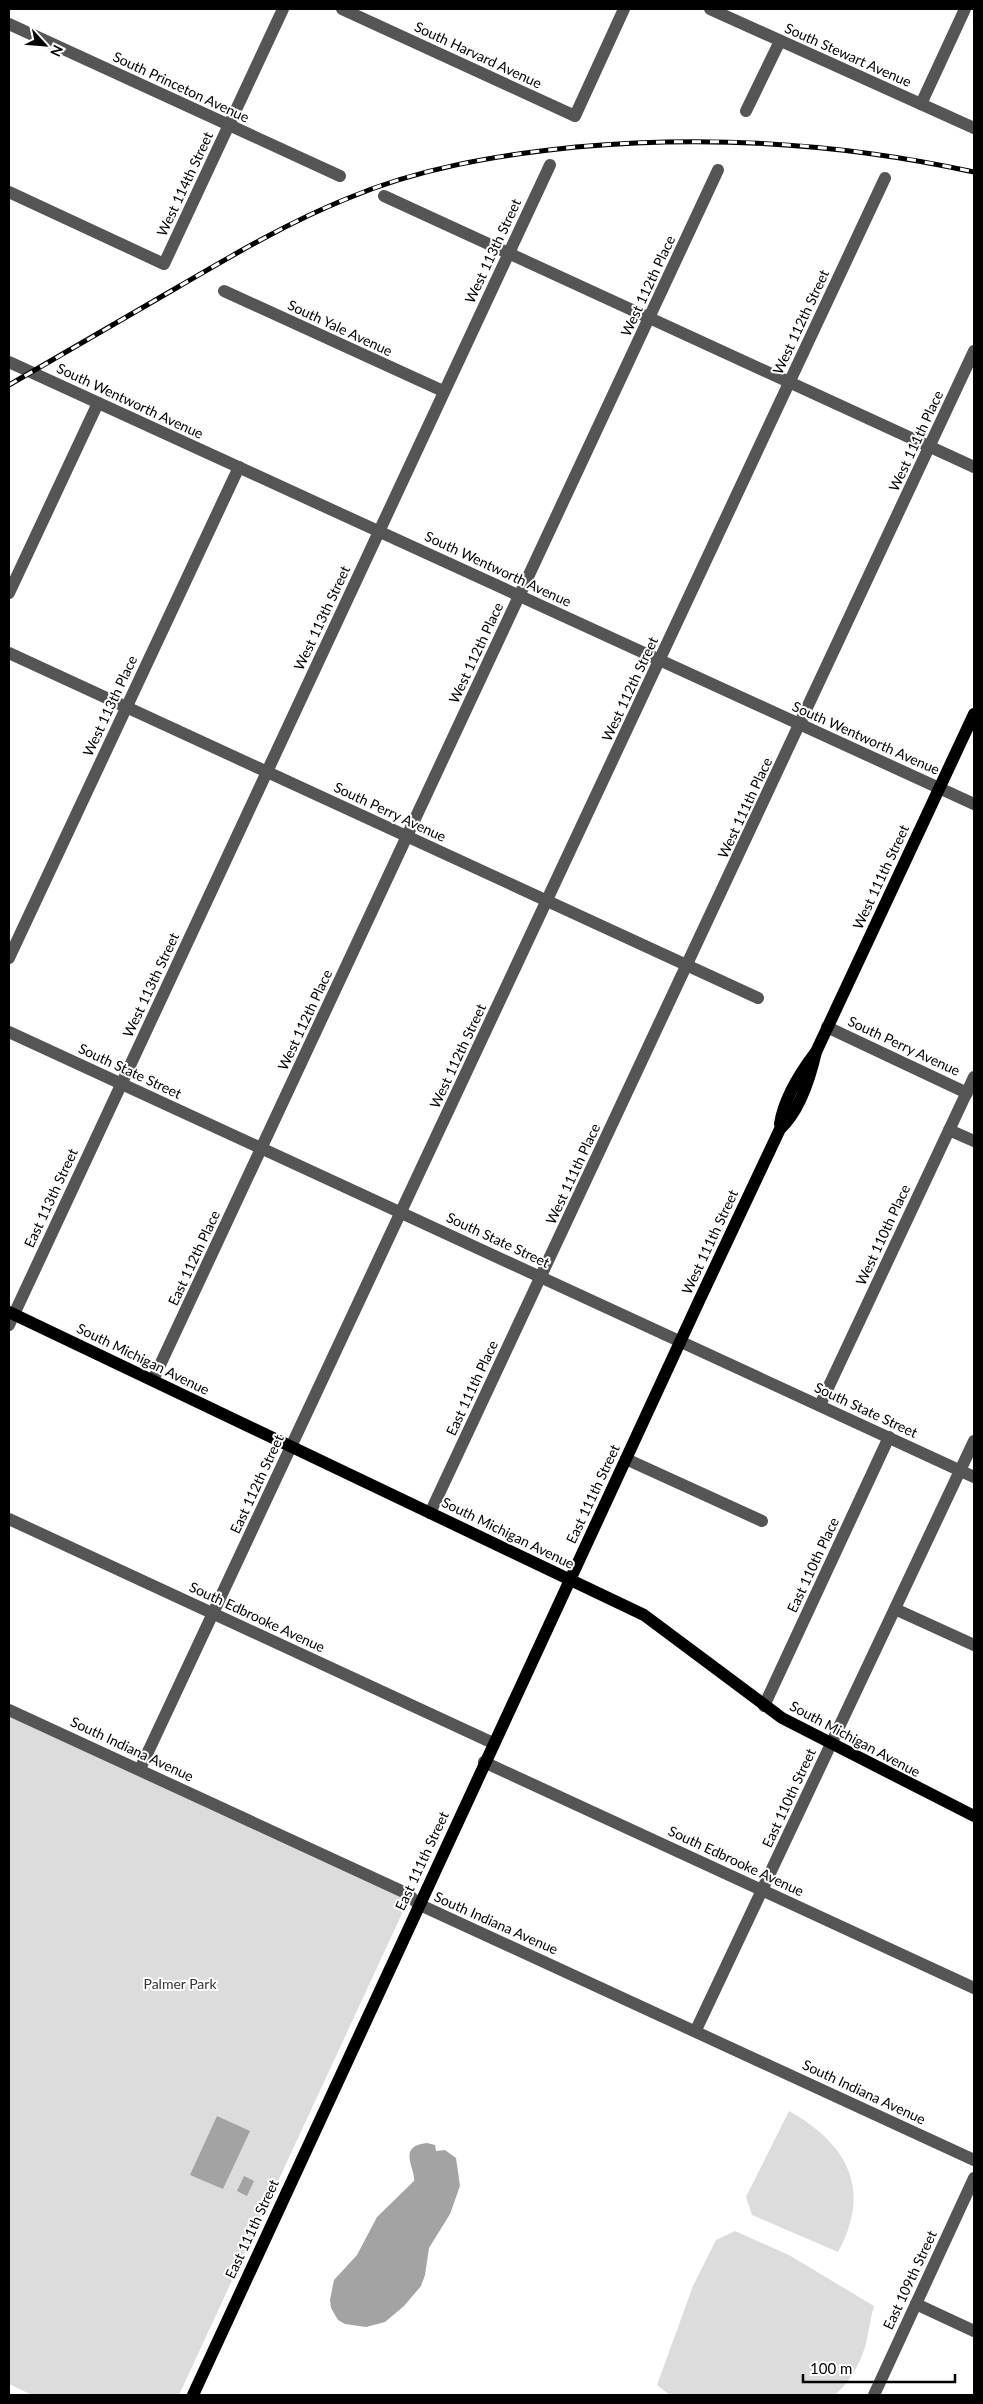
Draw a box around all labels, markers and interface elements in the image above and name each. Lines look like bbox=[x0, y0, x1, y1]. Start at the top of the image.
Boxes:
street label: South Harvard Avenue bbox=[412, 18, 545, 91]
street label: South Stewart Avenue bbox=[782, 19, 914, 90]
north arrow bbox=[20, 20, 70, 70]
text: N bbox=[47, 42, 67, 59]
street label: South Princeton Avenue bbox=[110, 47, 252, 126]
street label: West 114th Street bbox=[153, 129, 216, 239]
street label: West 113th Street bbox=[461, 196, 524, 306]
street label: West 112th Place bbox=[617, 233, 678, 339]
street label: West 112th Street bbox=[769, 267, 832, 377]
street label: South Yale Avenue bbox=[285, 296, 395, 359]
street label: South Wentworth Avenue bbox=[54, 359, 206, 442]
street label: West 111th Place bbox=[885, 388, 946, 494]
street label: South Wentworth Avenue bbox=[422, 527, 574, 610]
street label: West 113th Street bbox=[290, 563, 353, 673]
street label: West 112th Place bbox=[445, 600, 506, 706]
street label: West 112th Street bbox=[598, 634, 661, 744]
street label: West 113th Place bbox=[79, 653, 140, 759]
street label: South Wentworth Avenue bbox=[790, 697, 943, 778]
street label: West 111th Place bbox=[714, 755, 775, 861]
street label: South Perry Avenue bbox=[331, 778, 449, 845]
street label: West 111th Street bbox=[849, 822, 912, 932]
street label: West 113th Street bbox=[119, 930, 182, 1040]
street label: West 112th Place bbox=[274, 967, 335, 1073]
street label: West 112th Street bbox=[426, 1001, 489, 1111]
street label: South Perry Avenue bbox=[845, 1012, 963, 1079]
street label: South State Street bbox=[76, 1039, 184, 1102]
street label: West 111th Place bbox=[542, 1121, 603, 1227]
street label: East 113th Street bbox=[20, 1146, 81, 1250]
street label: West 110th Place bbox=[852, 1182, 913, 1288]
street label: West 111th Street bbox=[678, 1187, 741, 1297]
street label: East 112th Place bbox=[164, 1208, 223, 1308]
street label: South State Street bbox=[444, 1208, 552, 1271]
street label: South Michigan Avenue bbox=[74, 1319, 212, 1398]
street label: East 111th Place bbox=[442, 1338, 501, 1438]
street label: South State Street bbox=[812, 1378, 920, 1441]
street label: East 112th Street bbox=[226, 1432, 287, 1536]
street label: East 111th Street bbox=[562, 1442, 623, 1546]
street label: South Michigan Avenue bbox=[439, 1493, 577, 1572]
street label: East 110th Place bbox=[783, 1515, 842, 1615]
street label: South Edbrooke Avenue bbox=[187, 1578, 328, 1655]
street label: South Michigan Avenue bbox=[787, 1697, 923, 1780]
street label: South Indiana Avenue bbox=[68, 1713, 196, 1785]
street label: East 110th Street bbox=[758, 1746, 819, 1850]
street label: East 111th Street bbox=[391, 1809, 452, 1913]
street label: South Edbrooke Avenue bbox=[666, 1822, 807, 1899]
street label: South Indiana Avenue bbox=[432, 1888, 561, 1958]
park label: Palmer Park bbox=[143, 1975, 217, 1992]
street label: South Indiana Avenue bbox=[800, 2056, 928, 2128]
street label: East 111th Street bbox=[221, 2177, 282, 2281]
street label: East 109th Street bbox=[879, 2228, 940, 2332]
scale bar bbox=[803, 2352, 956, 2384]
text: 100 m bbox=[810, 2359, 852, 2377]

